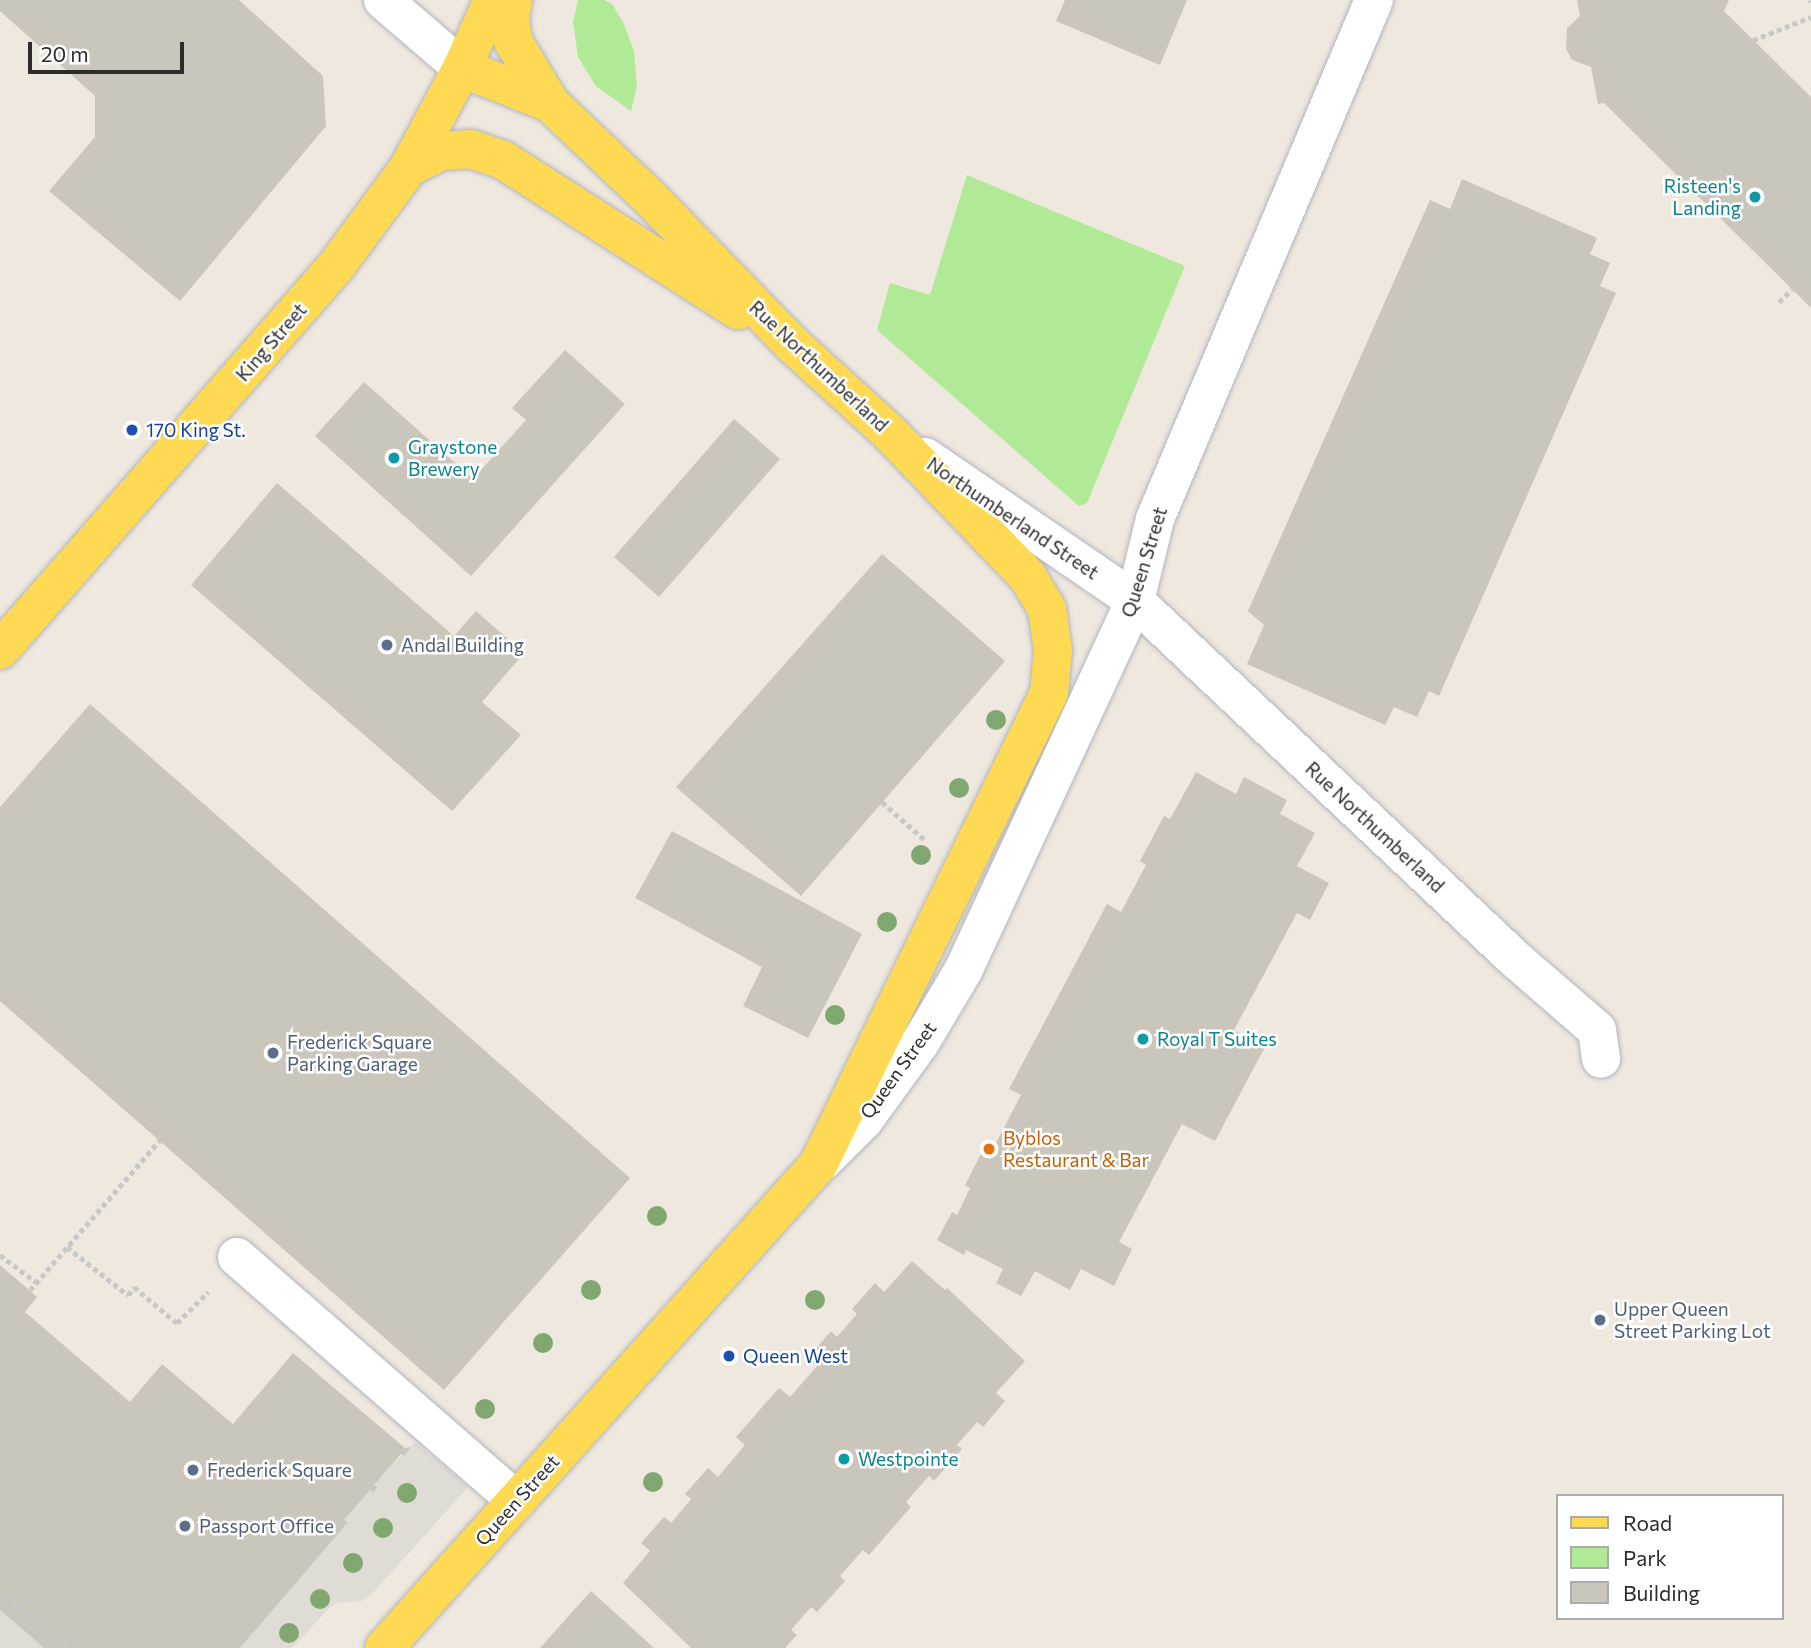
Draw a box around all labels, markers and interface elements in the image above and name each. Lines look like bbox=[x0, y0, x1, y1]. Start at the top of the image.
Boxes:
scale bar bbox=[32, 28, 187, 72]
text: 20 m bbox=[41, 41, 89, 66]
place label: Risteen's Landing bbox=[1664, 175, 1741, 219]
marker: Risteen's Landing bbox=[1747, 189, 1763, 205]
street label: Rue Northumberland bbox=[745, 296, 893, 436]
street label: King Street bbox=[231, 298, 311, 386]
place label: 170 King St. bbox=[146, 419, 246, 441]
marker: 170 King St. bbox=[124, 422, 140, 438]
place label: Graystone Brewery bbox=[408, 436, 497, 480]
marker: Graystone Brewery bbox=[386, 450, 402, 466]
street label: Northumberland Street bbox=[923, 452, 1103, 584]
street label: Queen Street bbox=[1116, 504, 1172, 620]
place label: Andal Building bbox=[401, 634, 524, 656]
marker: Andal Building bbox=[379, 637, 395, 653]
street label: Rue Northumberland bbox=[1301, 757, 1449, 897]
street label: Queen Street bbox=[855, 1017, 941, 1123]
place label: Royal T Suites bbox=[1157, 1028, 1277, 1050]
place label: Frederick Square Parking Garage bbox=[287, 1031, 432, 1075]
marker: Royal T Suites bbox=[1135, 1031, 1151, 1047]
marker: Frederick Square Parking Garage bbox=[265, 1045, 281, 1061]
place label: Byblos Restaurant & Bar bbox=[1003, 1127, 1149, 1171]
marker: Byblos Restaurant & Bar bbox=[981, 1141, 997, 1157]
place label: Upper Queen Street Parking Lot bbox=[1614, 1298, 1771, 1342]
marker: Upper Queen Street Parking Lot bbox=[1592, 1312, 1608, 1328]
place label: Queen West bbox=[743, 1345, 848, 1367]
marker: Queen West bbox=[721, 1348, 737, 1364]
place label: Westpointe bbox=[858, 1448, 958, 1470]
street label: Queen Street bbox=[470, 1450, 564, 1550]
marker: Westpointe bbox=[836, 1451, 852, 1467]
place label: Frederick Square bbox=[207, 1459, 352, 1481]
marker: Frederick Square bbox=[185, 1462, 201, 1478]
legend bbox=[1556, 1494, 1783, 1620]
text: Road bbox=[1623, 1510, 1672, 1535]
place label: Passport Office bbox=[199, 1515, 334, 1537]
marker: Passport Office bbox=[177, 1518, 193, 1534]
text: Park bbox=[1623, 1545, 1667, 1570]
text: Building bbox=[1623, 1580, 1700, 1605]

